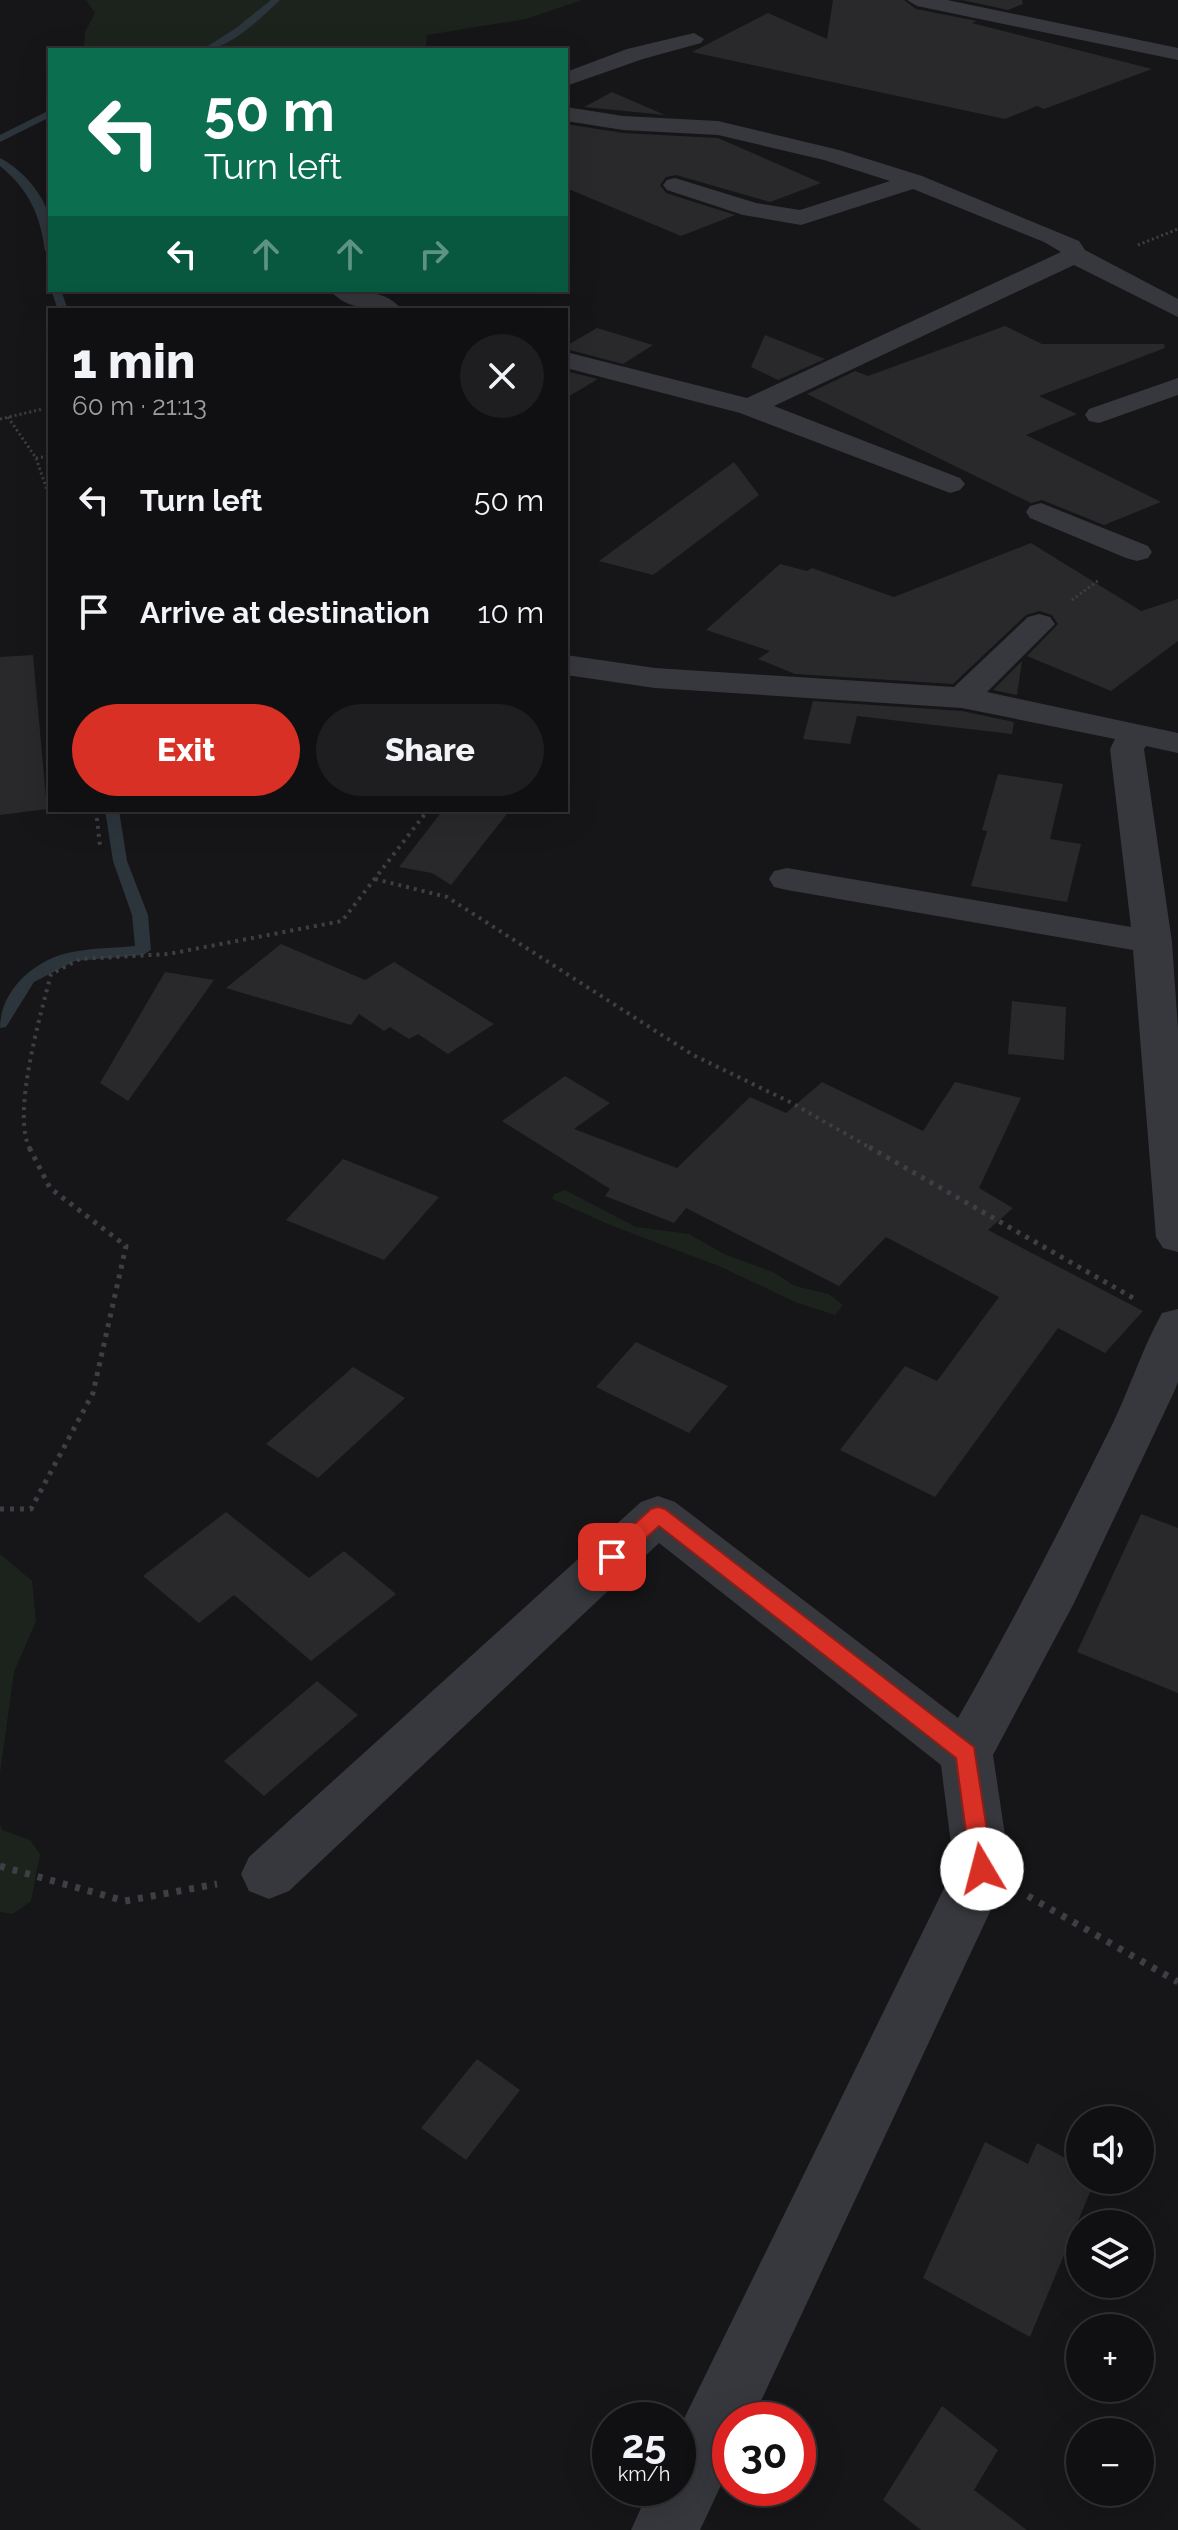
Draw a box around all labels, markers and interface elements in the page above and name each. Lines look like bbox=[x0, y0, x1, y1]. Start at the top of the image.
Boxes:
text: 50 m bbox=[204, 78, 335, 144]
icon: left bbox=[72, 80, 176, 184]
text: Turn left bbox=[204, 145, 342, 187]
icon: left bbox=[160, 232, 204, 276]
icon: ahead bbox=[244, 232, 288, 276]
icon: ahead bbox=[328, 232, 372, 276]
icon: right bbox=[412, 232, 456, 276]
text: 1 min bbox=[72, 333, 195, 389]
button: close bbox=[460, 334, 544, 418]
text: 60 m · 21:13 bbox=[72, 391, 207, 421]
icon: left bbox=[72, 478, 116, 522]
text: Turn left bbox=[140, 483, 262, 518]
text: 50 m bbox=[474, 483, 544, 518]
icon: arrive bbox=[72, 590, 116, 634]
text: Arrive at destination bbox=[140, 595, 430, 630]
text: 10 m bbox=[478, 595, 544, 630]
button: Exit bbox=[72, 704, 300, 796]
button: Share bbox=[316, 704, 544, 796]
pin bbox=[578, 1523, 646, 1591]
icon: arrive bbox=[590, 1535, 634, 1579]
position arrow bbox=[940, 1827, 1024, 1911]
map controls bbox=[1066, 2106, 1154, 2506]
button: sound bbox=[1066, 2106, 1154, 2194]
button: layers bbox=[1066, 2210, 1154, 2298]
button: + bbox=[1066, 2314, 1154, 2402]
speed limit sign: 30 bbox=[712, 2402, 816, 2506]
button: − bbox=[1066, 2418, 1154, 2506]
text: 25 bbox=[622, 2420, 666, 2467]
text: km/h bbox=[618, 2462, 670, 2486]

